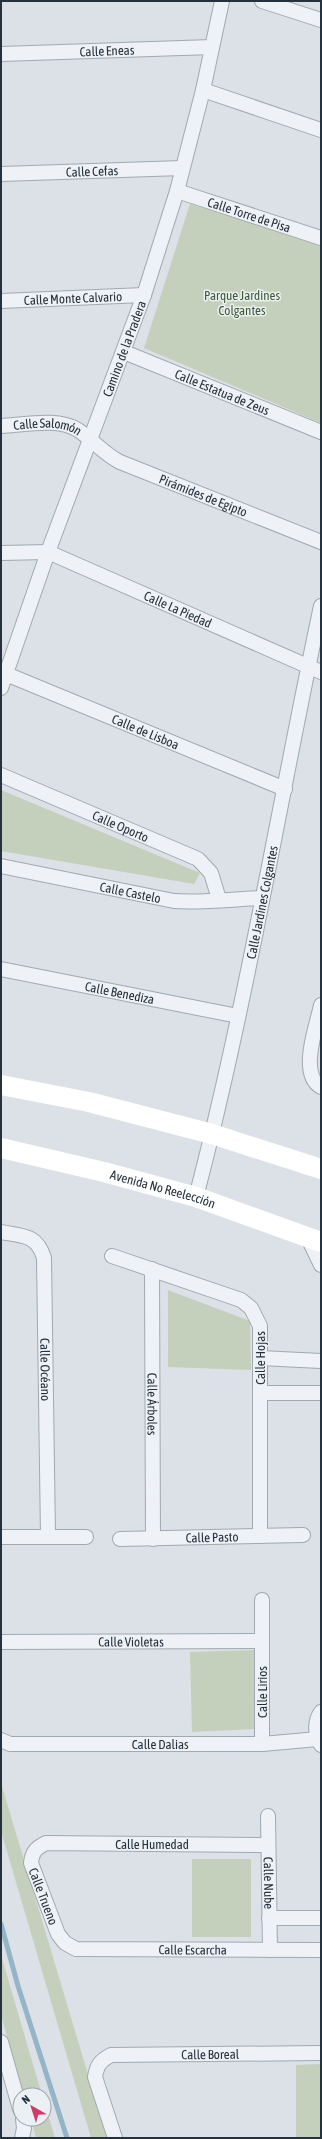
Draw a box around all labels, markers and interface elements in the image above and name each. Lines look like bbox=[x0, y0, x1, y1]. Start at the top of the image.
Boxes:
street label: Calle Eneas bbox=[79, 42, 135, 59]
street label: Calle Cefas bbox=[66, 163, 119, 179]
street label: Calle Torre de Pisa bbox=[206, 194, 293, 235]
street label: Calle Monte Calvario bbox=[24, 288, 122, 308]
park label: Parque Jardines Colgantes bbox=[204, 288, 280, 318]
street label: Camino de la Pradera bbox=[99, 299, 149, 399]
street label: Calle Estatua de Zeus bbox=[173, 366, 272, 418]
street label: Calle Salomón bbox=[12, 415, 85, 438]
street label: Pirámides de Egipto bbox=[157, 471, 250, 519]
street label: Calle La Piedad bbox=[142, 588, 214, 631]
street label: Calle de Lisboa bbox=[110, 711, 181, 752]
street label: Calle Oporto bbox=[90, 807, 151, 845]
street label: Calle Jardines Colgantes bbox=[243, 844, 280, 960]
street label: Calle Castelo bbox=[99, 879, 162, 906]
street label: Calle Benediza bbox=[84, 978, 156, 1007]
street label: Avenida No Reelección bbox=[109, 1167, 218, 1211]
street label: Calle Hojas bbox=[253, 1331, 268, 1385]
street label: Calle Océano bbox=[38, 1338, 54, 1401]
street label: Calle Árboles bbox=[145, 1373, 160, 1436]
street label: Calle Pasto bbox=[185, 1529, 239, 1545]
street label: Calle Violetas bbox=[98, 1634, 164, 1649]
street label: Calle Lirios bbox=[255, 1666, 270, 1718]
street label: Calle Dalias bbox=[132, 1737, 189, 1752]
street label: Calle Humedad bbox=[115, 1837, 189, 1852]
street label: Calle Nube bbox=[261, 1857, 277, 1909]
street label: Calle Trueno bbox=[26, 1866, 61, 1927]
street label: Calle Escarcha bbox=[158, 1942, 227, 1957]
street label: Calle Boreal bbox=[181, 2046, 240, 2062]
north arrow bbox=[12, 2087, 52, 2127]
text: N bbox=[19, 2093, 32, 2106]

